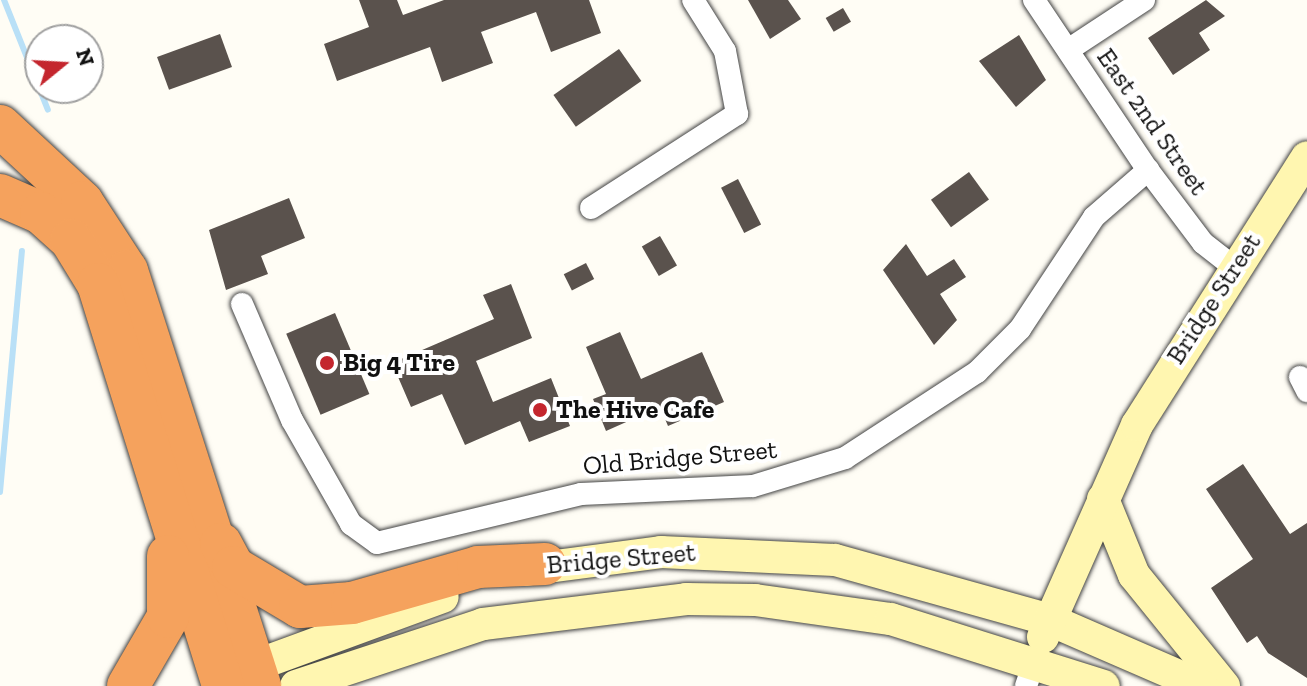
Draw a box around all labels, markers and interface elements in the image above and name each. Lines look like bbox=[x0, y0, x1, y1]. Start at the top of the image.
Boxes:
north arrow bbox=[24, 24, 104, 104]
street label: East 2nd Street bbox=[1090, 43, 1214, 201]
text: N bbox=[70, 45, 101, 69]
street label: Bridge Street bbox=[1160, 228, 1268, 370]
place label: Big 4 Tire bbox=[343, 347, 455, 379]
marker: Big 4 Tire bbox=[318, 354, 336, 372]
place label: The Hive Cafe bbox=[556, 394, 714, 426]
marker: The Hive Cafe bbox=[531, 401, 549, 419]
street label: Old Bridge Street bbox=[582, 434, 778, 482]
street label: Bridge Street bbox=[545, 537, 697, 581]

